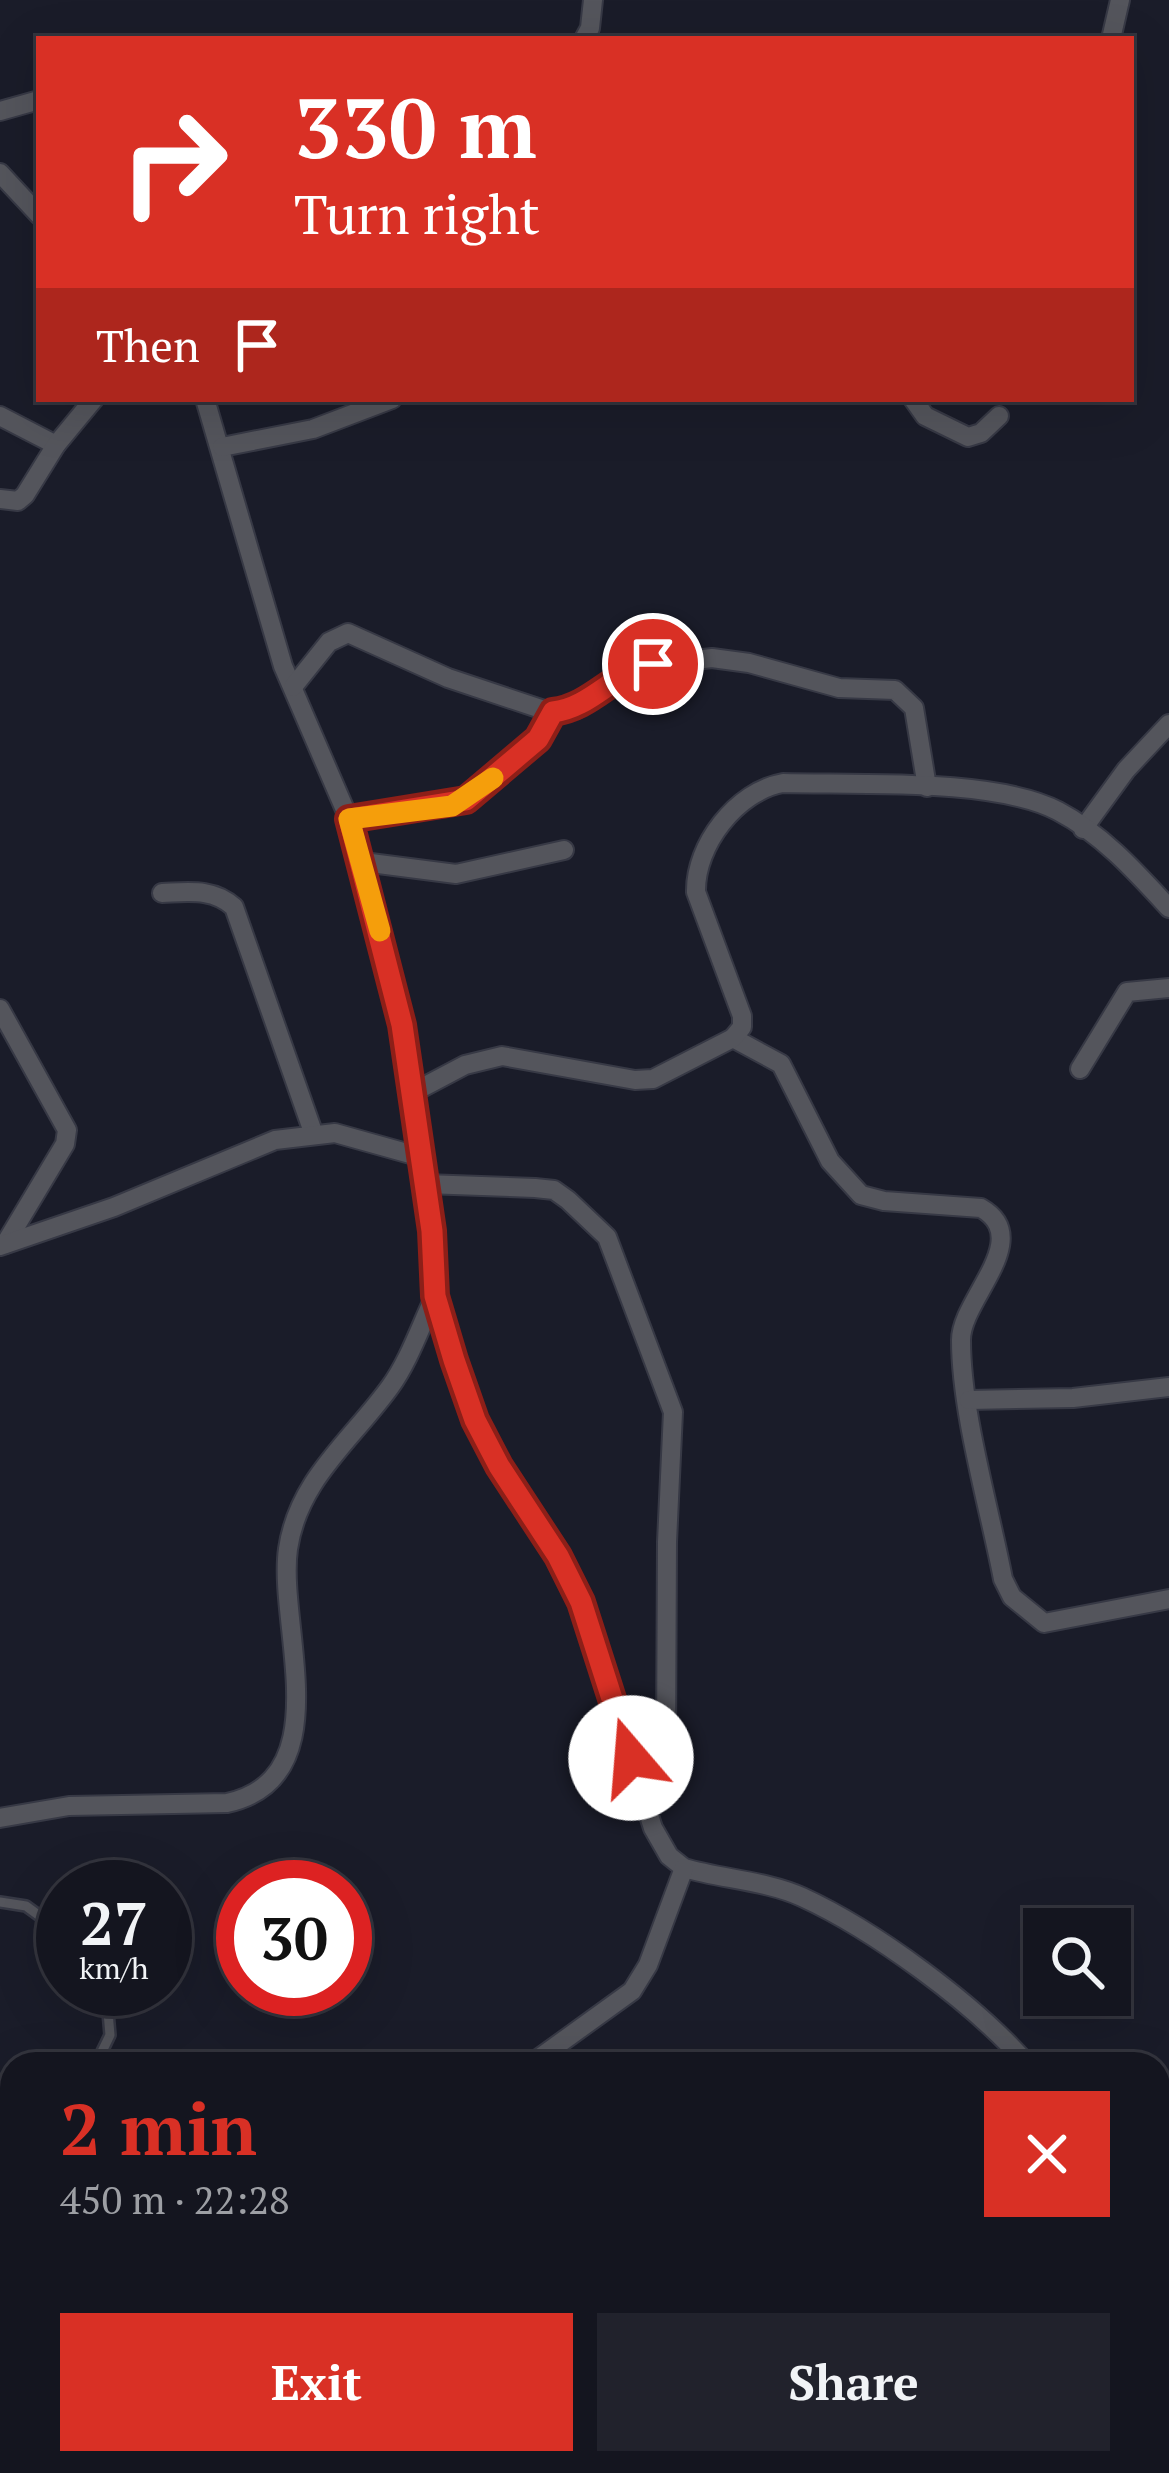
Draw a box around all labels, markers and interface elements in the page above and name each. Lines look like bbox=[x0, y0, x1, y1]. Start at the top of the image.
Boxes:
text: 330 m bbox=[294, 71, 537, 182]
icon: right bbox=[96, 84, 252, 240]
text: Turn right bbox=[294, 178, 540, 249]
icon: arrive bbox=[224, 312, 290, 378]
text: Then bbox=[96, 315, 200, 375]
pin bbox=[602, 613, 704, 715]
icon: arrive bbox=[620, 631, 686, 697]
position arrow bbox=[568, 1695, 694, 1821]
speed limit sign: 30 bbox=[216, 1860, 372, 2016]
text: 27 bbox=[80, 1883, 148, 1962]
map controls bbox=[1023, 1908, 1131, 2016]
button: search bbox=[1023, 1908, 1131, 2016]
text: km/h bbox=[79, 1948, 149, 1988]
text: 2 min bbox=[60, 2080, 257, 2176]
button: close bbox=[984, 2091, 1110, 2217]
text: 450 m · 22:28 bbox=[60, 2173, 290, 2225]
button: Exit bbox=[60, 2313, 573, 2451]
button: Share bbox=[597, 2313, 1110, 2451]

